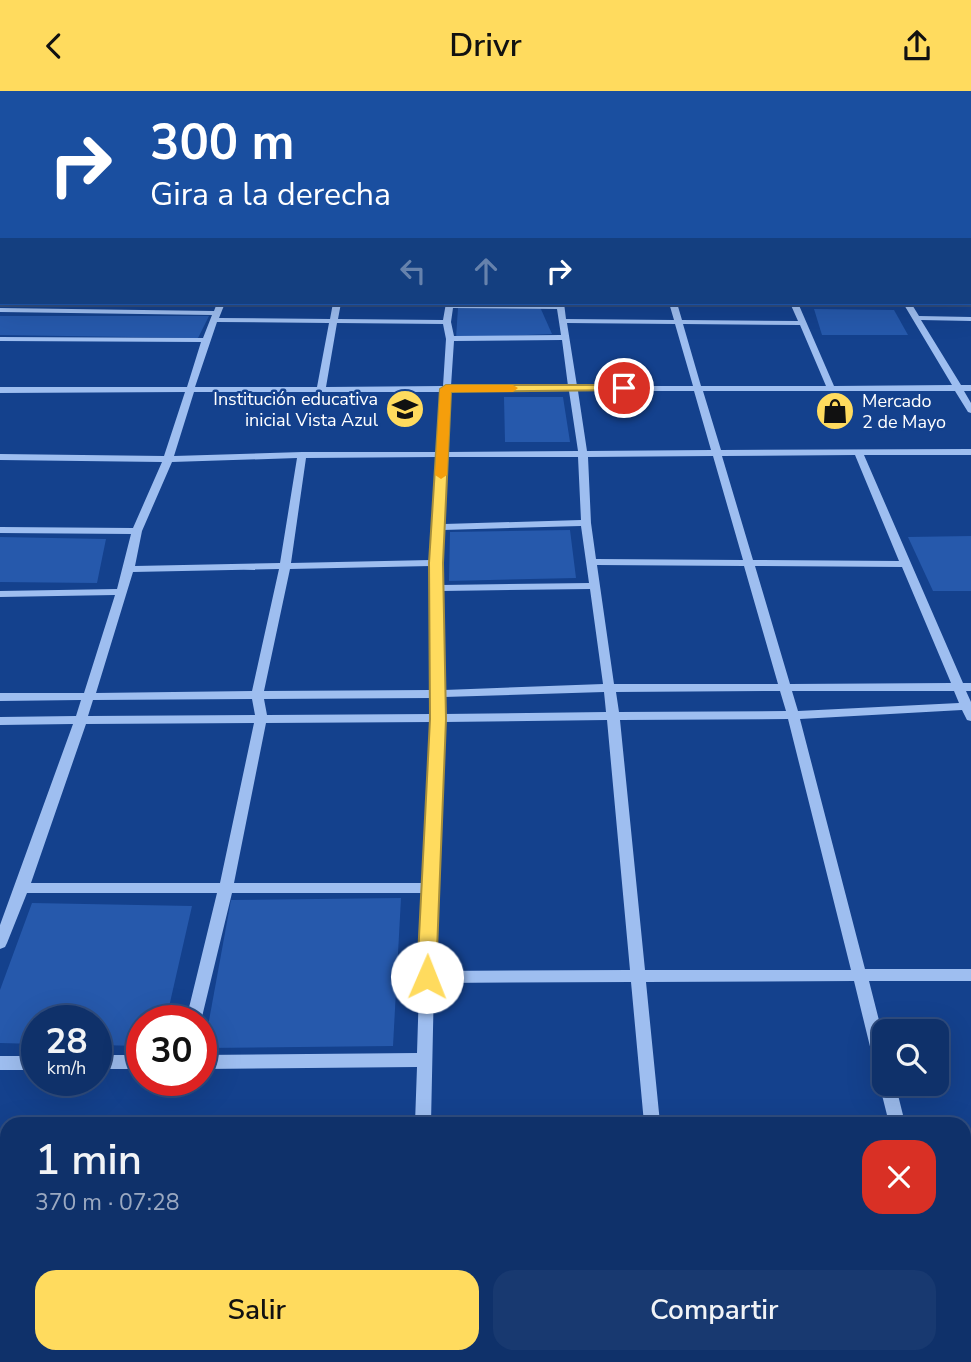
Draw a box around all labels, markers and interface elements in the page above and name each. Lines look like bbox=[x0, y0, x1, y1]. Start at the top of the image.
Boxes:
text: Drivr bbox=[449, 24, 522, 67]
icon: back bbox=[35, 27, 73, 65]
icon: share bbox=[898, 27, 936, 65]
text: 300 m bbox=[150, 109, 294, 176]
icon: right bbox=[35, 119, 126, 210]
text: Gira a la derecha bbox=[150, 173, 391, 216]
icon: left bbox=[394, 252, 432, 290]
icon: ahead bbox=[467, 252, 505, 290]
icon: right bbox=[540, 252, 578, 290]
pin bbox=[594, 358, 654, 418]
icon: arrive bbox=[605, 369, 643, 407]
place label: Institución educativa inicial Vista Azul bbox=[213, 387, 379, 432]
school or university icon: Institución educativa inicial Vista Azul bbox=[384, 388, 426, 430]
place label: Mercado 2 de Mayo bbox=[862, 389, 946, 434]
shop icon: Mercado 2 de Mayo bbox=[814, 390, 856, 432]
position arrow bbox=[390, 940, 464, 1014]
speed limit sign: 30 bbox=[126, 1005, 217, 1096]
text: 28 bbox=[45, 1018, 88, 1065]
map controls bbox=[872, 1019, 949, 1096]
button: search bbox=[872, 1019, 949, 1096]
text: km/h bbox=[47, 1056, 86, 1080]
text: 1 min bbox=[35, 1132, 142, 1189]
button: close bbox=[862, 1140, 936, 1214]
text: 370 m · 07:28 bbox=[35, 1187, 180, 1218]
button: Salir bbox=[35, 1270, 479, 1350]
button: Compartir bbox=[493, 1270, 936, 1350]

